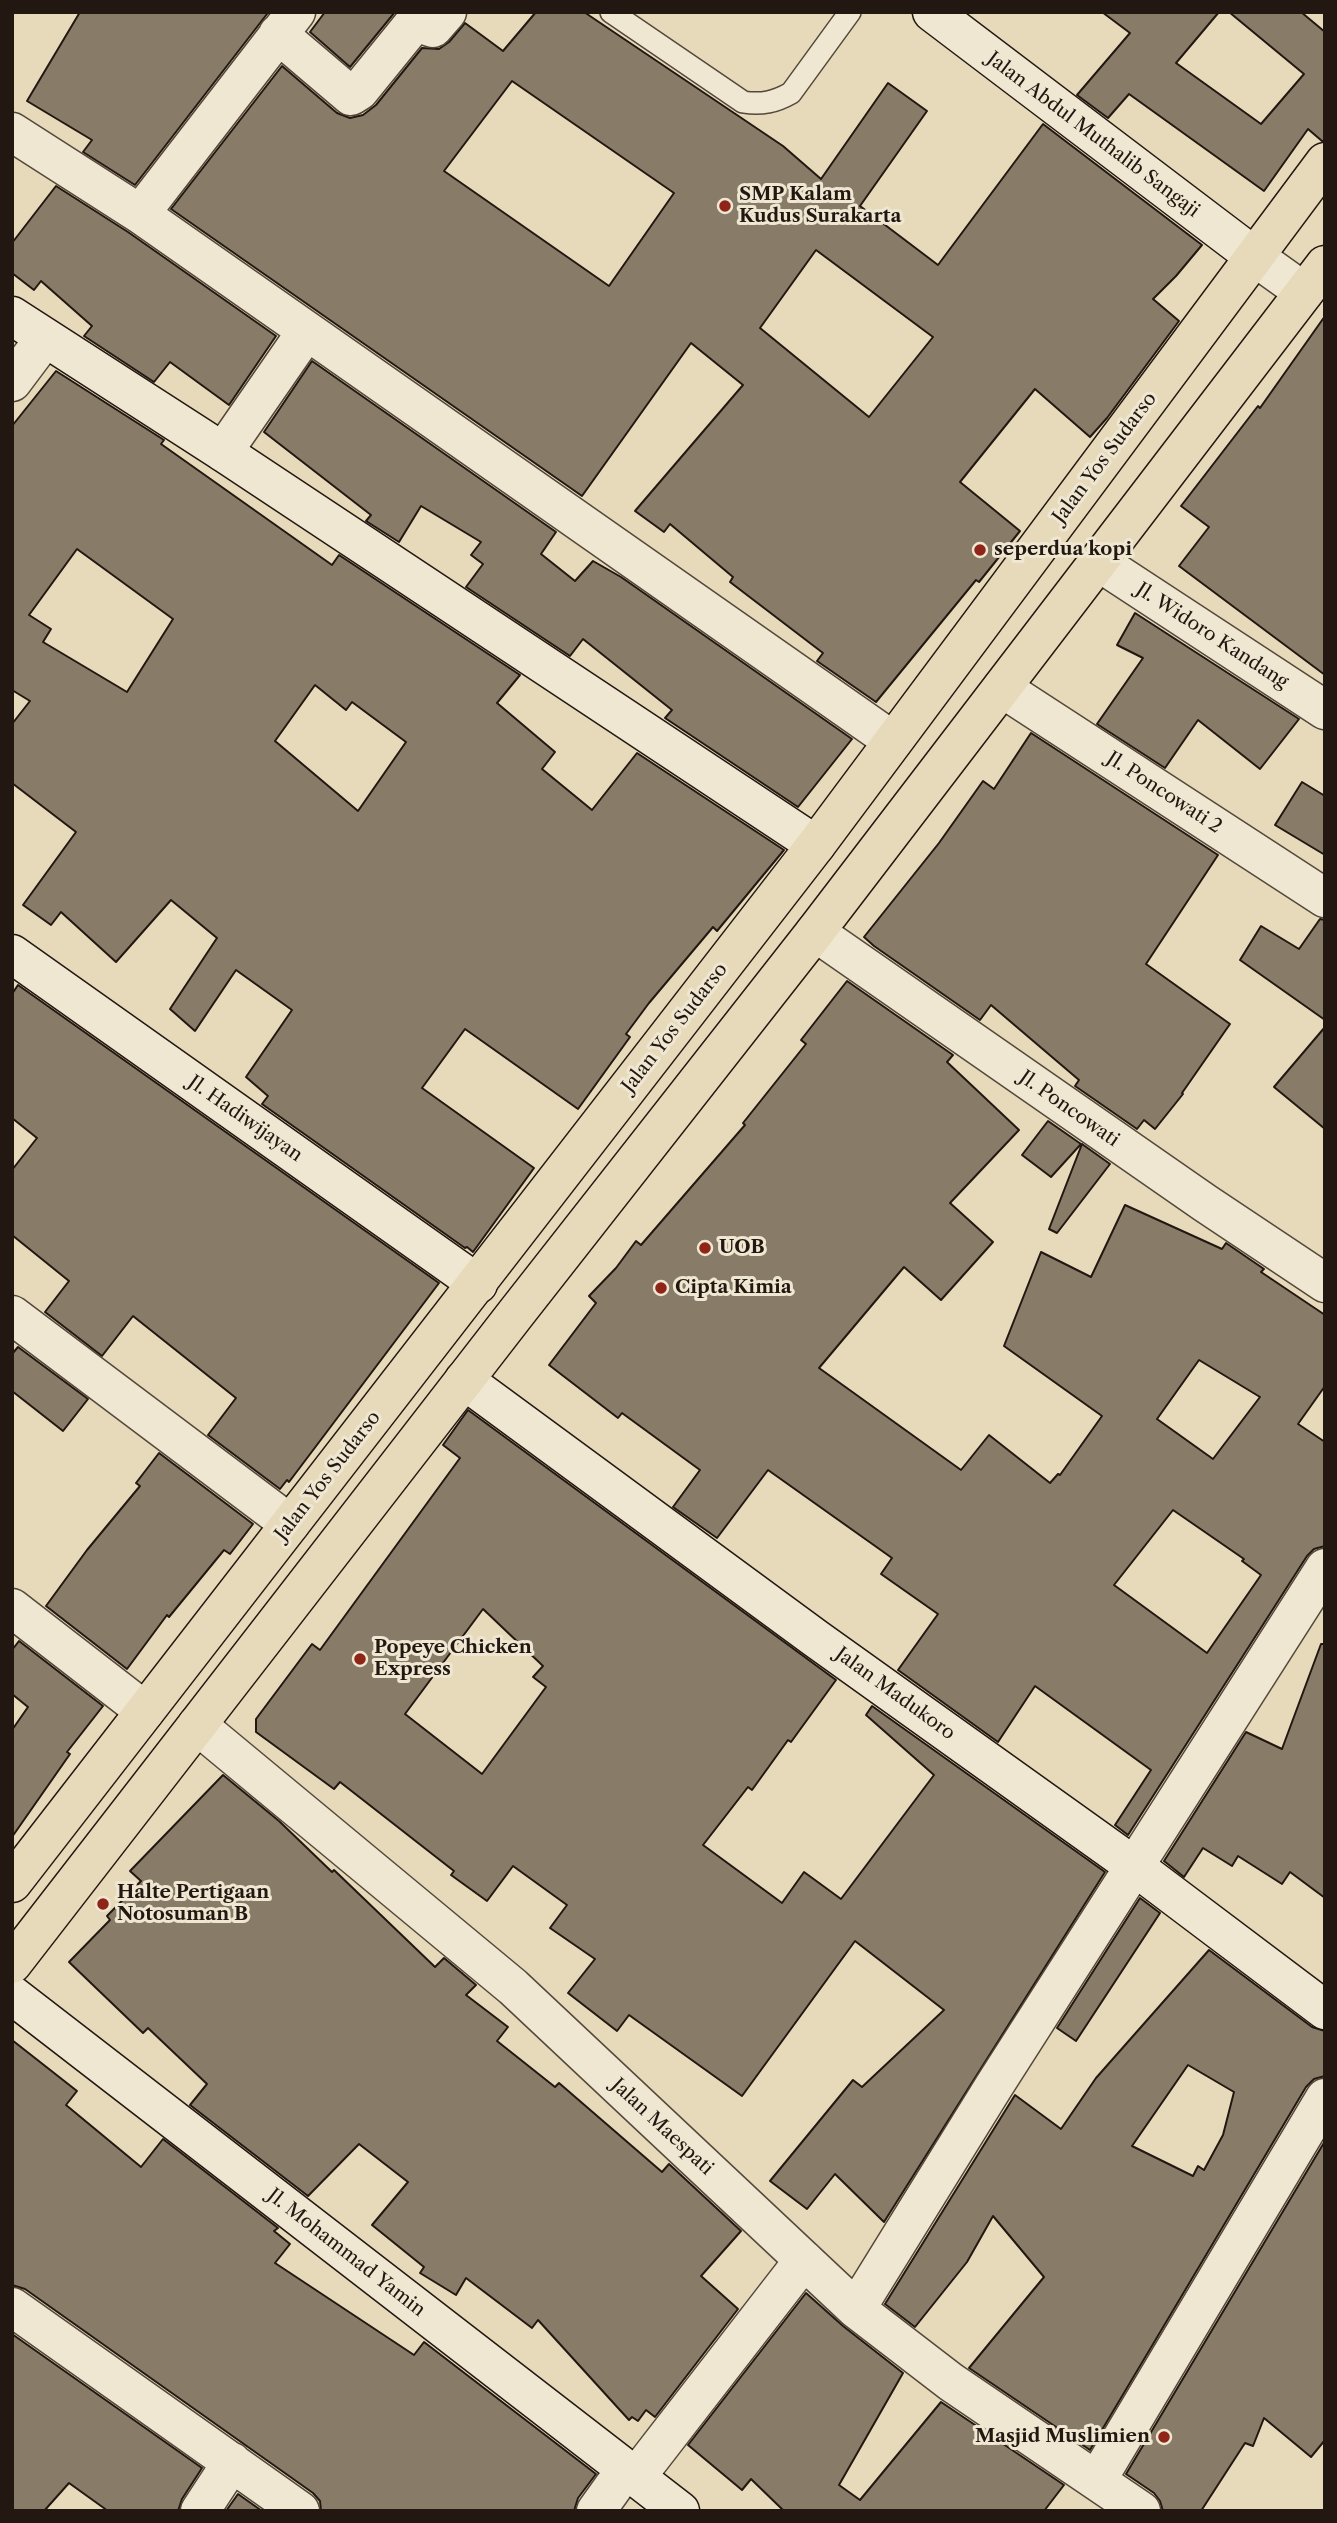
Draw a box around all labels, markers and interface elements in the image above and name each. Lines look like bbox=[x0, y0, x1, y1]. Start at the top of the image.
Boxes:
street label: Jalan Abdul Muthalib Sangaji bbox=[982, 48, 1204, 222]
place label: SMP Kalam Kudus Surakarta bbox=[739, 184, 901, 228]
marker: SMP Kalam Kudus Surakarta bbox=[717, 198, 733, 214]
street label: Jalan Yos Sudarso bbox=[1048, 388, 1162, 528]
place label: seperdua kopi bbox=[994, 539, 1132, 561]
marker: seperdua kopi bbox=[972, 542, 988, 558]
street label: Jl. Widoro Kandang bbox=[1132, 578, 1292, 694]
street label: Jl. Poncowati 2 bbox=[1102, 747, 1226, 839]
street label: Jalan Yos Sudarso bbox=[617, 959, 733, 1097]
street label: Jl. Poncowati bbox=[1015, 1066, 1123, 1152]
street label: Jl. Hadiwijayan bbox=[183, 1071, 307, 1167]
place label: UOB bbox=[719, 1237, 765, 1259]
marker: UOB bbox=[697, 1240, 713, 1256]
place label: Cipta Kimia bbox=[675, 1277, 792, 1299]
marker: Cipta Kimia bbox=[653, 1280, 669, 1296]
street label: Jalan Yos Sudarso bbox=[270, 1407, 386, 1545]
place label: Popeye Chicken Express bbox=[374, 1637, 532, 1681]
street label: Jalan Madukoro bbox=[831, 1643, 959, 1745]
marker: Popeye Chicken Express bbox=[352, 1651, 368, 1667]
place label: Halte Pertigaan Notosuman B bbox=[117, 1882, 269, 1926]
marker: Halte Pertigaan Notosuman B bbox=[95, 1896, 111, 1912]
street label: Jalan Maespati bbox=[606, 2074, 718, 2180]
street label: Jl. Mohammad Yamin bbox=[263, 2184, 429, 2322]
place label: Masjid Muslimien bbox=[975, 2426, 1150, 2448]
marker: Masjid Muslimien bbox=[1156, 2429, 1172, 2445]

